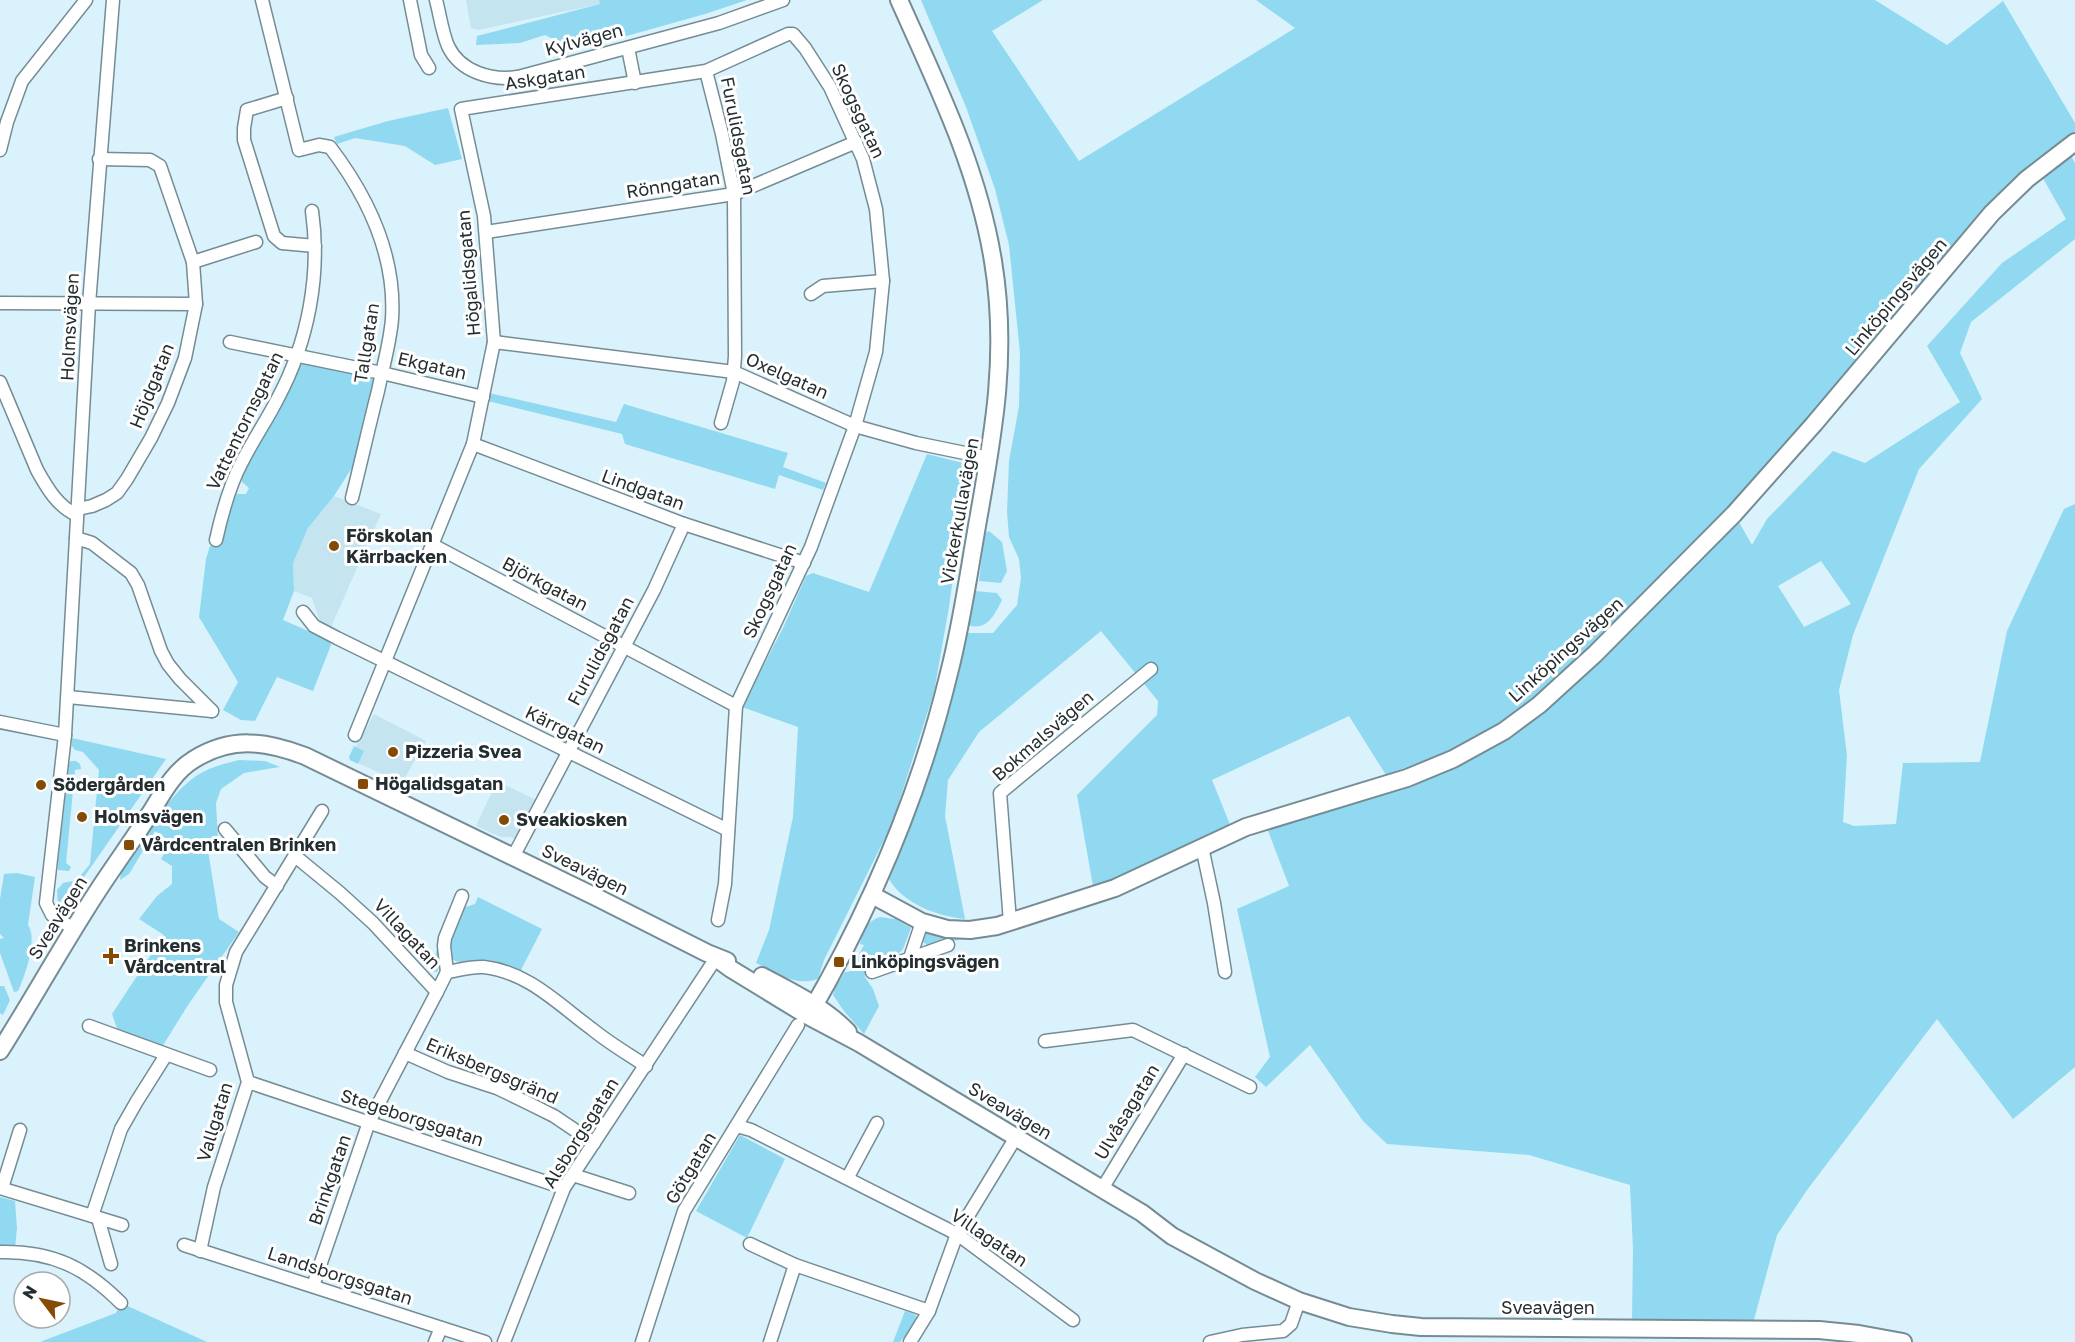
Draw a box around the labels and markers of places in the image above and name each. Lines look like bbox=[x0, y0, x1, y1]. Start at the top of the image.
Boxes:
place label: Förskolan Kärrbacken bbox=[346, 524, 447, 567]
marker: Förskolan Kärrbacken bbox=[327, 539, 341, 553]
place label: Pizzeria Svea bbox=[405, 740, 521, 762]
marker: Pizzeria Svea bbox=[386, 745, 400, 759]
place label: Högalidsgatan bbox=[375, 772, 503, 794]
place label: Södergården bbox=[53, 773, 165, 795]
marker: Högalidsgatan bbox=[356, 777, 370, 791]
marker: Södergården bbox=[34, 778, 48, 792]
place label: Holmsvägen bbox=[94, 805, 203, 827]
place label: Sveakiosken bbox=[516, 808, 627, 830]
marker: Holmsvägen bbox=[75, 810, 89, 824]
marker: Sveakiosken bbox=[497, 813, 511, 827]
place label: Vårdcentralen Brinken bbox=[141, 833, 336, 855]
marker: Vårdcentralen Brinken bbox=[122, 838, 136, 852]
place label: Brinkens Vårdcentral bbox=[124, 934, 226, 977]
marker: Brinkens Vårdcentral bbox=[102, 947, 120, 965]
place label: Linköpingsvägen bbox=[851, 950, 999, 972]
marker: Linköpingsvägen bbox=[832, 955, 846, 969]

